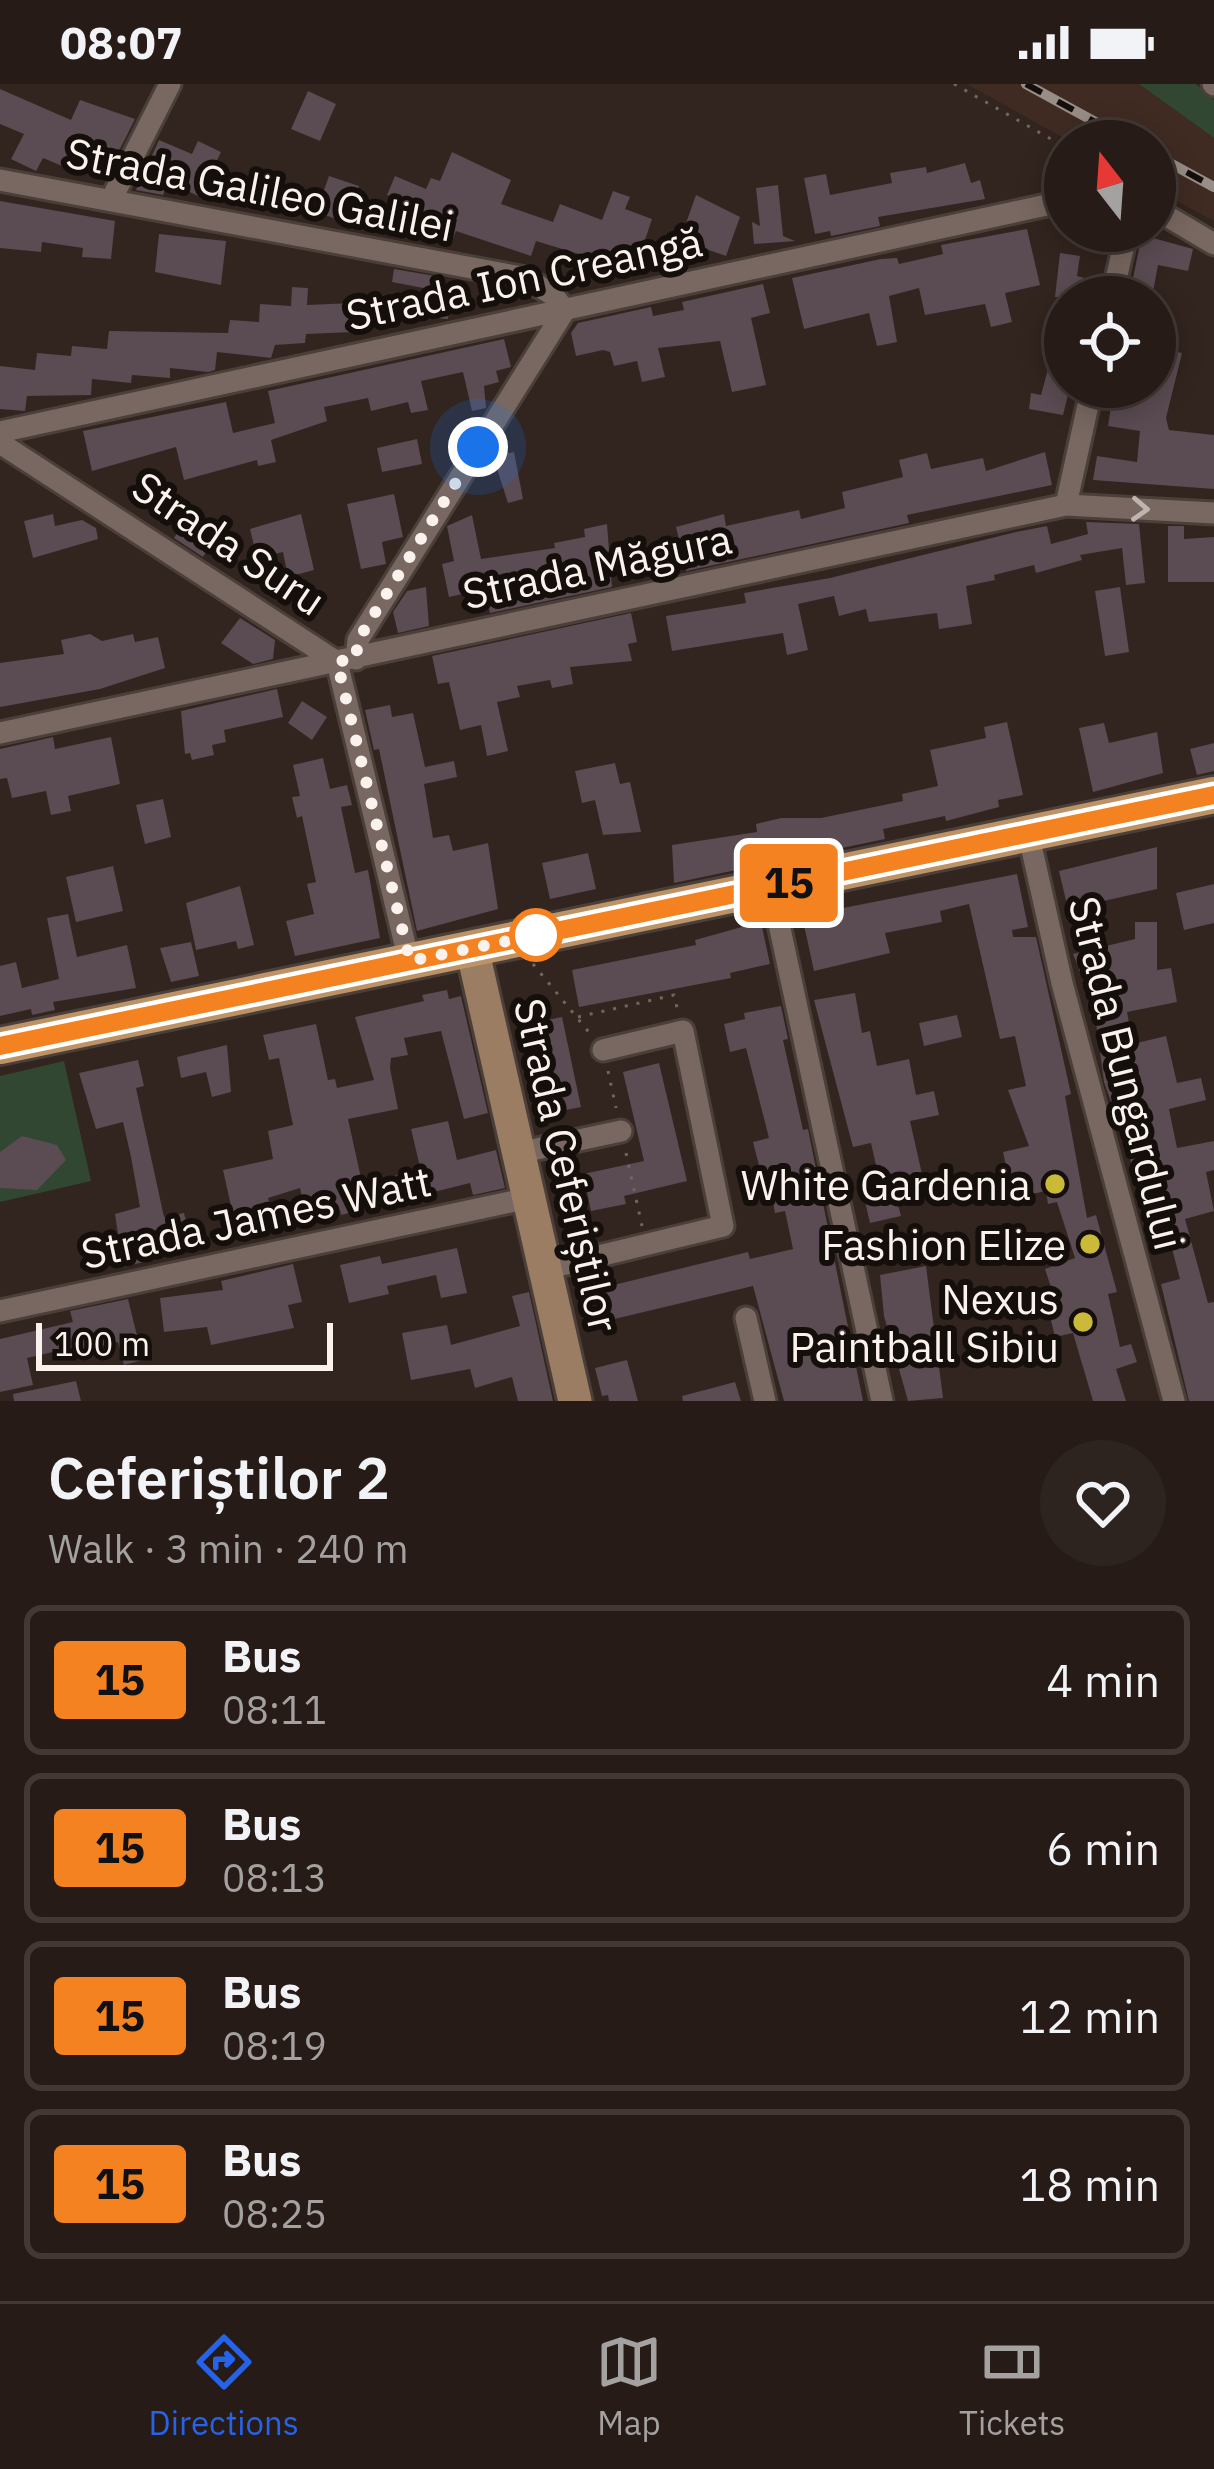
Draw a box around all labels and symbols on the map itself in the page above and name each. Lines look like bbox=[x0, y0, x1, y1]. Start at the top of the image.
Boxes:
north arrow bbox=[1044, 120, 1176, 252]
street label: Strada Galileo Galilei bbox=[62, 124, 458, 254]
street label: Strada Ion Creangă bbox=[341, 213, 707, 343]
your location bbox=[448, 417, 508, 477]
street label: Strada Suru bbox=[122, 458, 336, 628]
one-way arrow bbox=[1131, 496, 1150, 522]
street label: Strada Măgura bbox=[457, 511, 737, 621]
line badge: 15 bbox=[735, 844, 843, 922]
street label: Strada Bungardului bbox=[1056, 891, 1198, 1255]
unlabelled marker bbox=[511, 910, 561, 960]
street label: Strada Ceferiștilor bbox=[502, 993, 632, 1337]
street label: Strada James Watt bbox=[76, 1153, 436, 1281]
place label: White Gardenia bbox=[741, 1157, 1031, 1212]
marker: White Gardenia bbox=[1042, 1171, 1068, 1197]
place label: Fashion Elize bbox=[821, 1217, 1066, 1272]
marker: Fashion Elize bbox=[1077, 1231, 1103, 1257]
place label: Nexus Paintball Sibiu bbox=[789, 1271, 1059, 1374]
marker: Nexus Paintball Sibiu bbox=[1070, 1309, 1096, 1335]
scale bar bbox=[36, 1317, 333, 1370]

